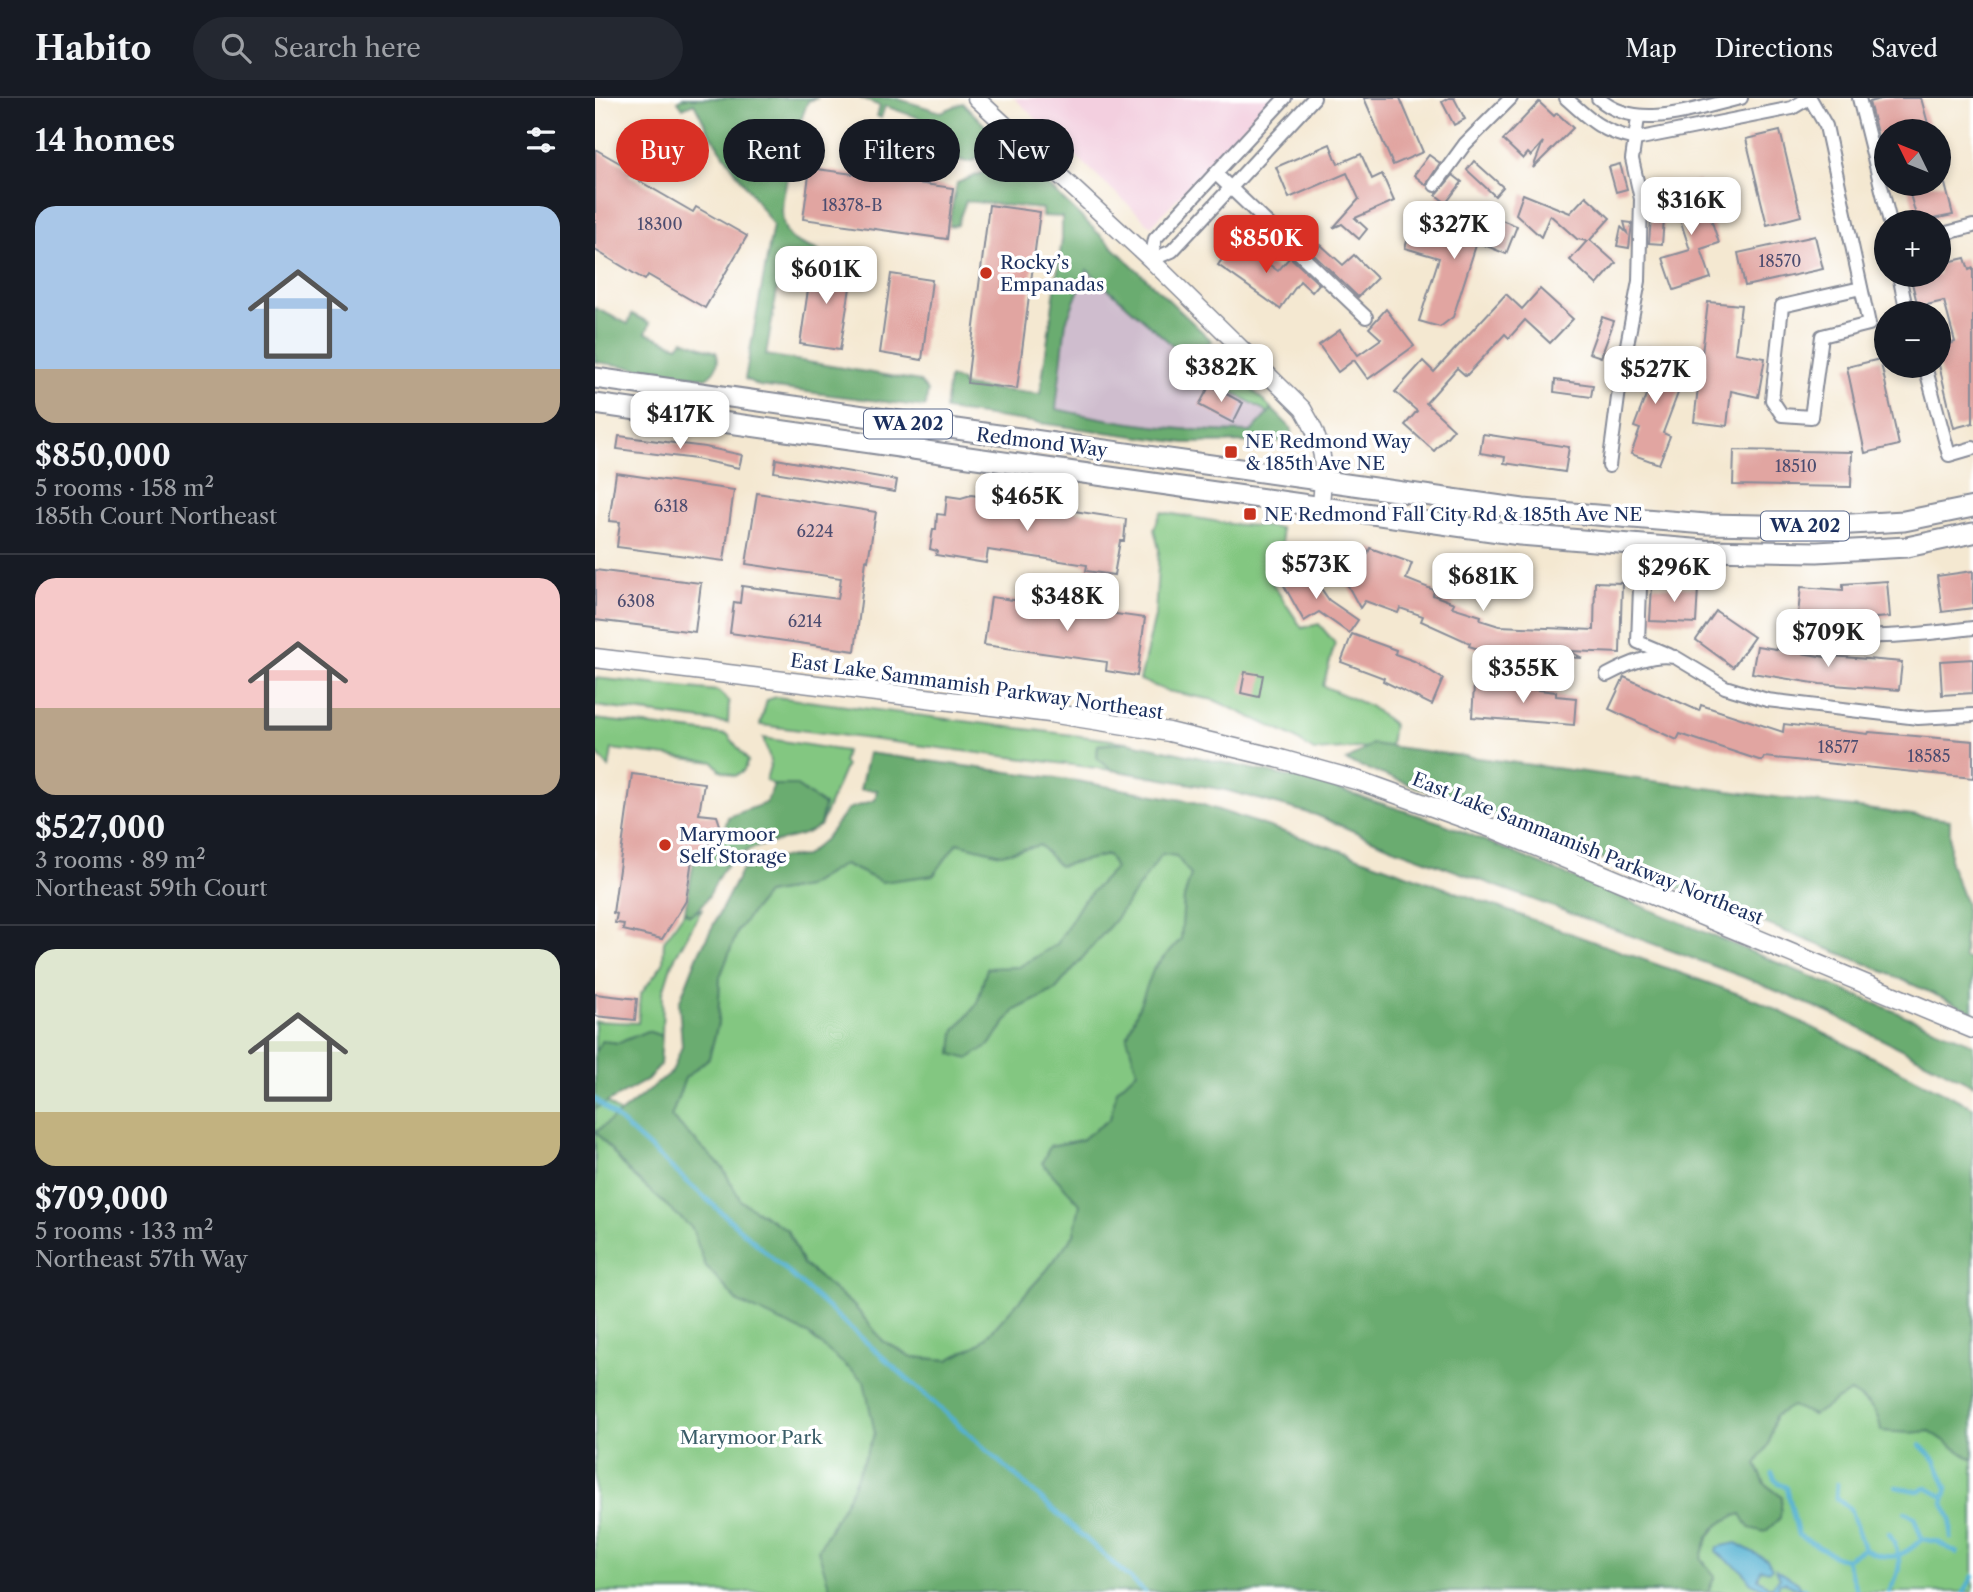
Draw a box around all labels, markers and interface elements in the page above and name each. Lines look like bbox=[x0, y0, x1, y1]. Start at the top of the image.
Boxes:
search box bbox=[193, 17, 683, 80]
text: Habito bbox=[35, 28, 151, 69]
icon: search bbox=[217, 29, 255, 67]
text: Search here bbox=[273, 32, 421, 64]
text: Map bbox=[1625, 34, 1677, 63]
text: Directions bbox=[1715, 34, 1833, 63]
text: Saved bbox=[1871, 34, 1938, 63]
chip: Buy bbox=[616, 119, 709, 182]
chip: Rent bbox=[723, 119, 825, 182]
chip: Filters bbox=[839, 119, 960, 182]
chip: New bbox=[974, 119, 1074, 182]
north arrow bbox=[1874, 119, 1951, 196]
map controls bbox=[1874, 119, 1951, 378]
icon: filters bbox=[522, 121, 560, 159]
text: 14 homes bbox=[35, 122, 175, 159]
pin: $316K bbox=[1642, 178, 1740, 237]
text: $316K bbox=[1657, 186, 1725, 214]
house number: 18378-B bbox=[822, 195, 882, 215]
pin: $327K bbox=[1405, 202, 1503, 261]
text: $327K bbox=[1419, 210, 1489, 238]
button: + bbox=[1874, 210, 1951, 287]
house number: 18300 bbox=[637, 214, 683, 234]
pin: $850K bbox=[1217, 216, 1315, 275]
text: $850K bbox=[1230, 224, 1302, 252]
pin: $601K bbox=[777, 246, 875, 306]
icon: home bbox=[235, 251, 361, 377]
place label: Rocky’s Empanadas bbox=[1000, 251, 1104, 296]
house number: 18570 bbox=[1759, 251, 1801, 271]
text: $601K bbox=[791, 255, 861, 283]
marker: Rocky’s Empanadas bbox=[978, 265, 994, 281]
button: − bbox=[1874, 301, 1951, 378]
pin: $382K bbox=[1172, 344, 1270, 404]
pin: $527K bbox=[1606, 346, 1704, 406]
text: $382K bbox=[1185, 353, 1257, 381]
text: $527K bbox=[1620, 355, 1690, 383]
pin: $417K bbox=[631, 392, 729, 451]
text: $417K bbox=[646, 400, 714, 428]
road number: WA 202 bbox=[864, 410, 952, 438]
street label: Redmond Way bbox=[975, 423, 1109, 462]
place label: NE Redmond Way & 185th Ave NE bbox=[1245, 430, 1412, 475]
text: $850,000 bbox=[35, 437, 171, 474]
marker: NE Redmond Way & 185th Ave NE bbox=[1223, 444, 1239, 460]
house number: 18510 bbox=[1775, 456, 1817, 476]
text: 5 rooms · 158 m² bbox=[35, 474, 214, 502]
pin: $465K bbox=[978, 474, 1076, 533]
text: $465K bbox=[991, 482, 1063, 510]
house number: 6318 bbox=[654, 496, 688, 516]
text: 185th Court Northeast bbox=[35, 502, 277, 530]
place label: NE Redmond Fall City Rd & 185th Ave NE bbox=[1264, 503, 1642, 526]
marker: NE Redmond Fall City Rd & 185th Ave NE bbox=[1242, 506, 1258, 522]
road number: WA 202 bbox=[1761, 512, 1849, 540]
house number: 6224 bbox=[796, 521, 834, 541]
pin: $573K bbox=[1267, 542, 1365, 601]
pin: $296K bbox=[1625, 545, 1723, 604]
text: $573K bbox=[1282, 550, 1350, 578]
text: $296K bbox=[1638, 553, 1710, 581]
pin: $681K bbox=[1434, 554, 1532, 613]
text: $681K bbox=[1448, 562, 1518, 590]
pin: $348K bbox=[1018, 574, 1116, 633]
text: $348K bbox=[1031, 582, 1103, 610]
house number: 6308 bbox=[617, 591, 655, 611]
pin: $709K bbox=[1779, 610, 1877, 669]
house number: 6214 bbox=[788, 611, 822, 631]
text: $709K bbox=[1792, 618, 1864, 646]
icon: home bbox=[235, 623, 361, 749]
pin: $355K bbox=[1474, 646, 1572, 705]
street label: East Lake Sammamish Parkway Northeast bbox=[789, 649, 1165, 724]
text: $355K bbox=[1488, 654, 1558, 682]
house number: 18577 bbox=[1818, 737, 1858, 757]
house number: 18585 bbox=[1907, 746, 1951, 766]
street label: East Lake Sammamish Parkway Northeast bbox=[1409, 767, 1767, 930]
text: $527,000 bbox=[35, 809, 165, 846]
place label: Marymoor Self Storage bbox=[679, 823, 787, 868]
marker: Marymoor Self Storage bbox=[657, 837, 673, 853]
text: 3 rooms · 89 m² bbox=[35, 846, 206, 874]
text: Northeast 59th Court bbox=[35, 874, 267, 902]
icon: home bbox=[235, 994, 361, 1120]
text: $709,000 bbox=[35, 1180, 168, 1217]
text: 5 rooms · 133 m² bbox=[35, 1217, 213, 1245]
text: Northeast 57th Way bbox=[35, 1245, 248, 1273]
park label: Marymoor Park bbox=[680, 1426, 823, 1449]

